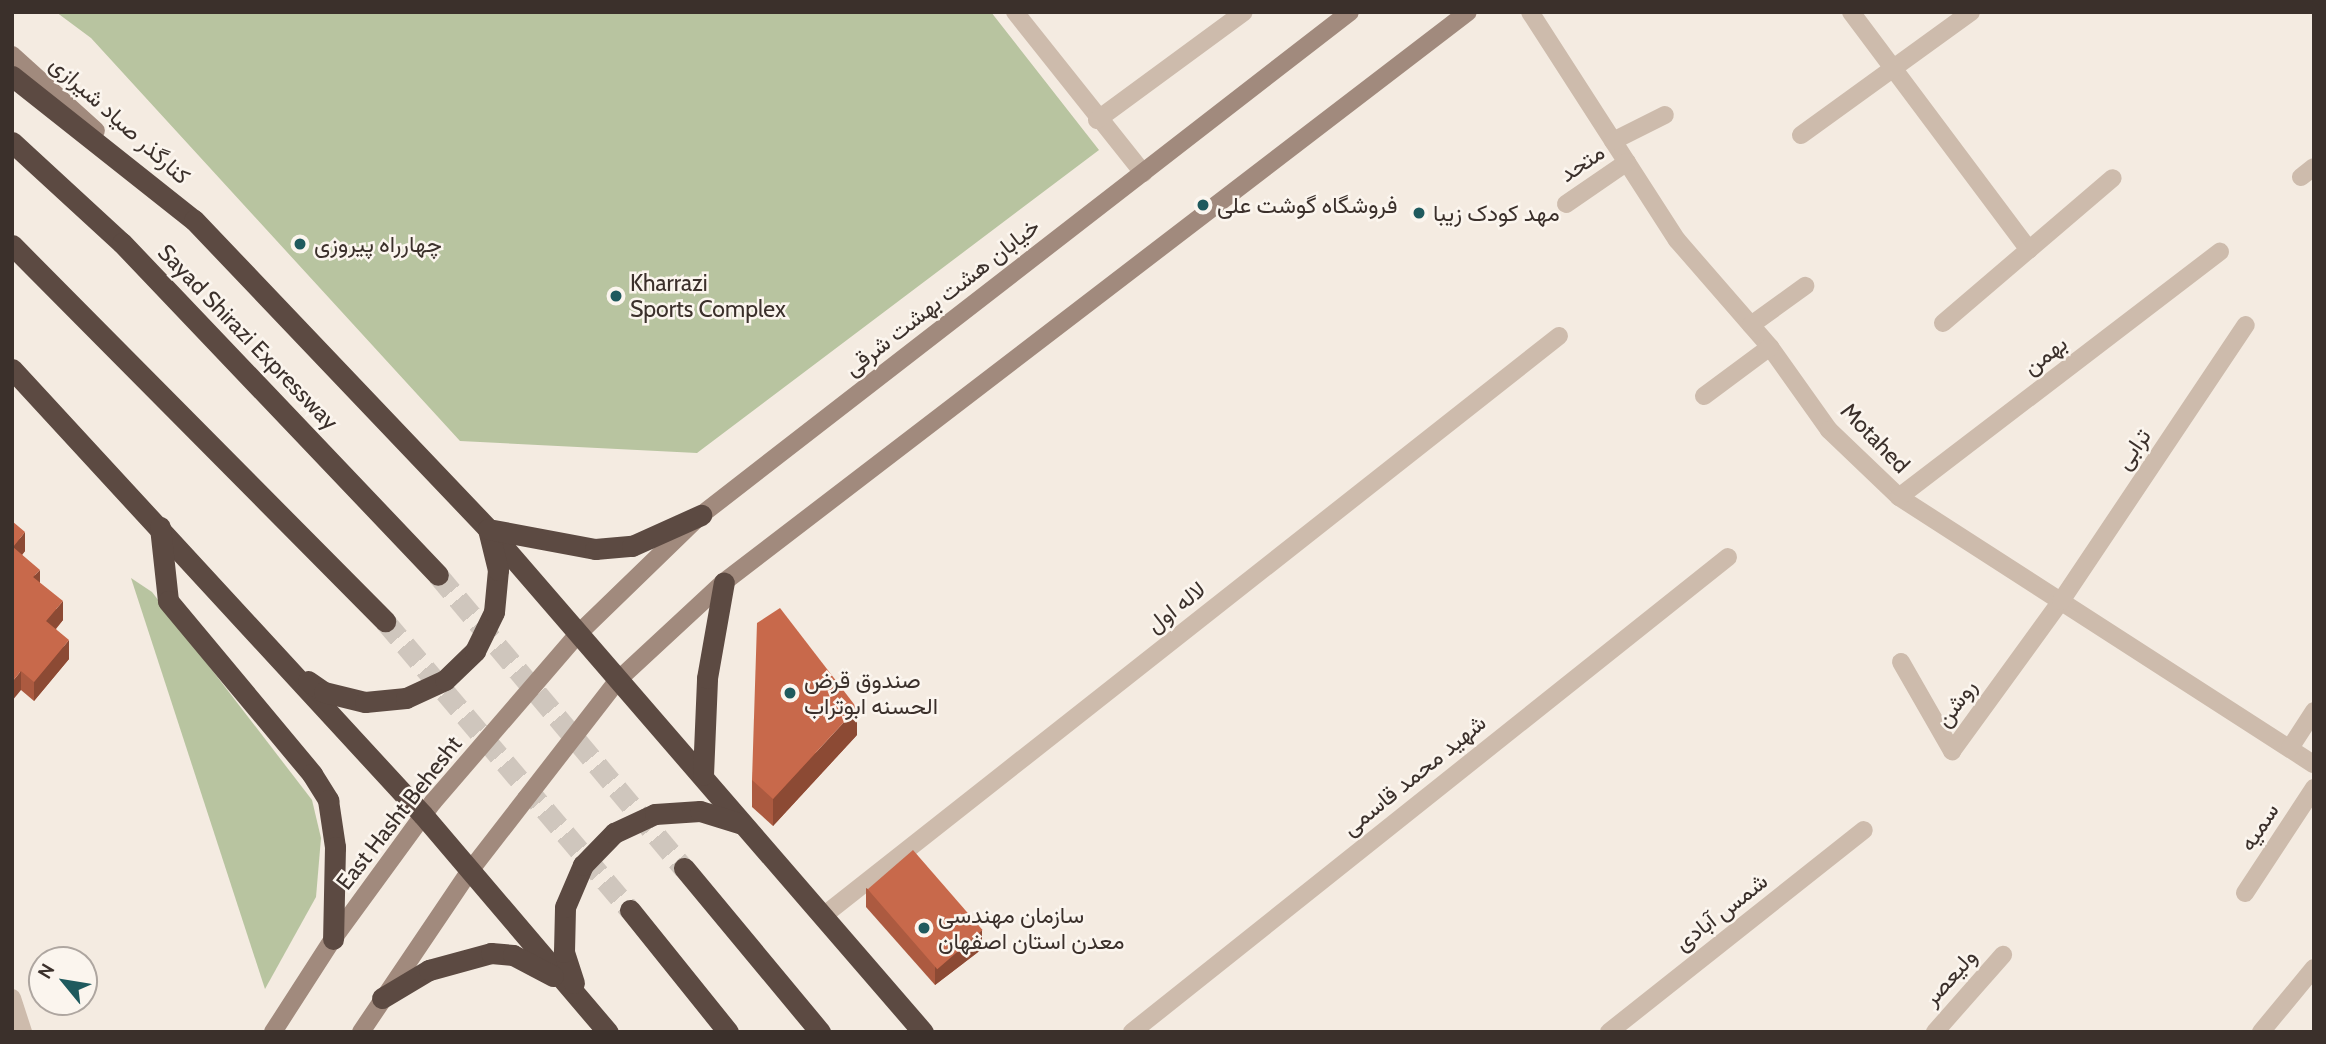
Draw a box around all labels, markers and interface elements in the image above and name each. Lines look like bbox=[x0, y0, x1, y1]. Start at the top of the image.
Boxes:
street label: کنارگذر صیاد شیرازی bbox=[44, 50, 196, 190]
street label: متحد bbox=[1554, 138, 1610, 188]
place label: فروشگاه گوشت علی bbox=[1217, 191, 1397, 219]
marker: فروشگاه گوشت علی bbox=[1195, 197, 1211, 213]
place label: مهد کودک زیبا bbox=[1433, 199, 1560, 227]
marker: مهد کودک زیبا bbox=[1411, 205, 1427, 221]
street label: خیابان هشت بهشت شرقی bbox=[839, 212, 1045, 382]
place label: چهارراه پیروزی bbox=[314, 230, 442, 258]
marker: چهارراه پیروزی bbox=[292, 236, 308, 252]
street label: Sayad Shirazi Expressway bbox=[152, 239, 344, 435]
place label: Kharrazi Sports Complex bbox=[630, 269, 786, 323]
marker: Kharrazi Sports Complex bbox=[608, 288, 624, 304]
street label: بهمن bbox=[2018, 330, 2072, 380]
street label: Motahed bbox=[1835, 397, 1915, 479]
street label: ترابی bbox=[2109, 423, 2157, 475]
street label: لاله اول bbox=[1141, 575, 1211, 639]
place label: صندوق قرض الحسنه ابوتراب bbox=[804, 666, 938, 720]
street label: روشن bbox=[1929, 674, 1983, 732]
marker: صندوق قرض الحسنه ابوتراب bbox=[782, 685, 798, 701]
street label: شهید محمد قاسمی bbox=[1337, 709, 1491, 841]
street label: East Hasht Behesht bbox=[330, 731, 468, 895]
street label: سمیه bbox=[2233, 798, 2285, 856]
street label: شمس آبادی bbox=[1669, 867, 1773, 957]
place label: سازمان مهندسی معدن استان اصفهان bbox=[938, 901, 1124, 955]
marker: سازمان مهندسی معدن استان اصفهان bbox=[916, 920, 932, 936]
street label: ولیعصر bbox=[1917, 943, 1983, 1011]
north arrow bbox=[28, 946, 98, 1016]
text: N bbox=[33, 960, 59, 983]

